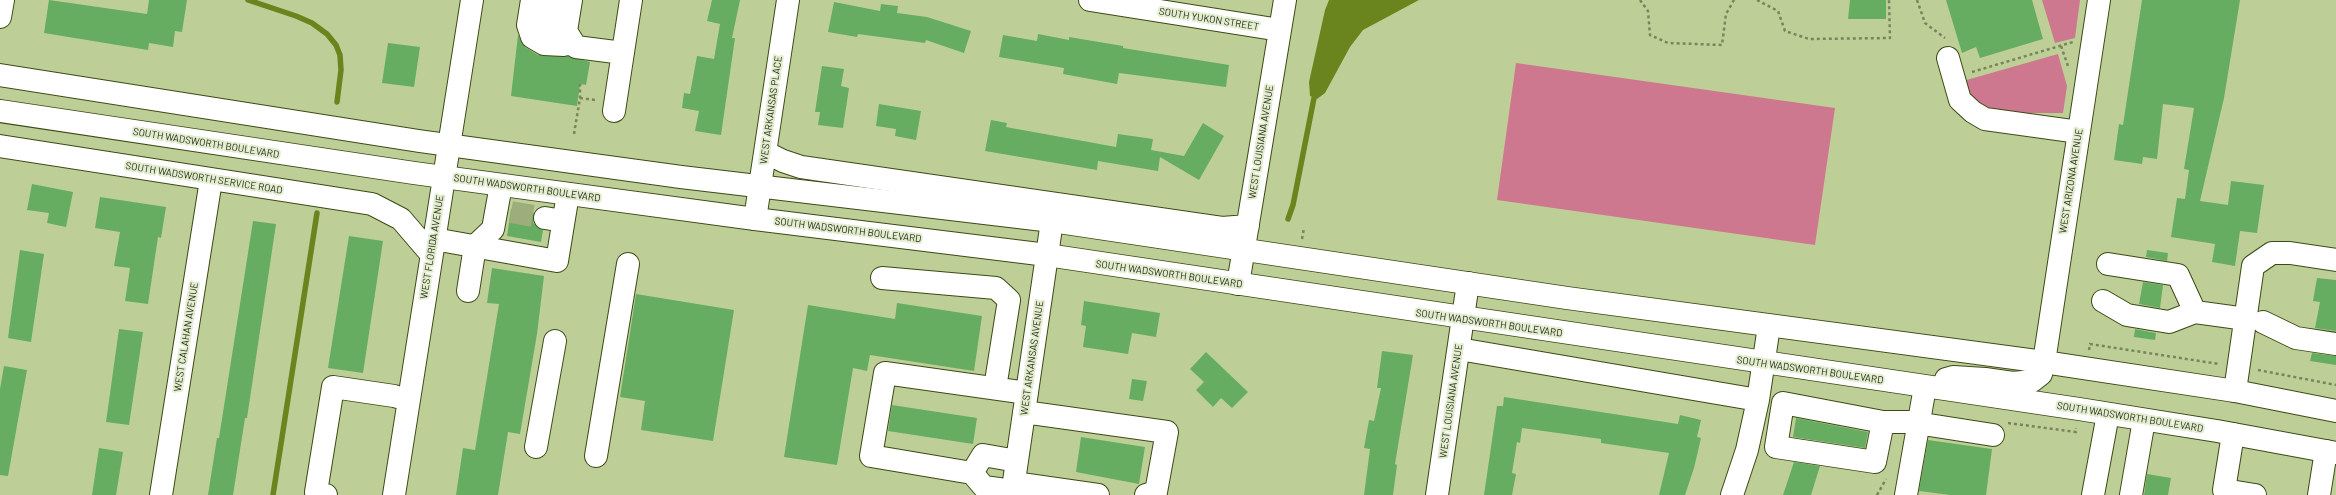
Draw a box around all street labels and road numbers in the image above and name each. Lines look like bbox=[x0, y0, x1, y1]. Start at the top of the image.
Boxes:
street label: SOUTH YUKON STREET bbox=[1158, 5, 1260, 33]
street label: WEST ARKANSAS PLACE bbox=[757, 55, 785, 165]
street label: WEST LOUISIANA AVENUE bbox=[1246, 84, 1276, 200]
street label: SOUTH WADSWORTH BOULEVARD bbox=[132, 126, 280, 160]
street label: WEST ARIZONA AVENUE bbox=[2057, 128, 2085, 234]
street label: SOUTH WADSWORTH SERVICE ROAD bbox=[125, 160, 283, 196]
street label: SOUTH WADSWORTH BOULEVARD bbox=[453, 172, 601, 204]
street label: WEST FLORIDA AVENUE bbox=[418, 194, 446, 300]
street label: SOUTH WADSWORTH BOULEVARD bbox=[774, 215, 922, 245]
street label: SOUTH WADSWORTH BOULEVARD bbox=[1095, 258, 1243, 290]
street label: WEST CALAHAN AVENUE bbox=[171, 282, 201, 392]
street label: WEST ARKANSAS AVENUE bbox=[1018, 300, 1046, 416]
street label: SOUTH WADSWORTH BOULEVARD bbox=[1415, 307, 1563, 339]
street label: WEST LOUISIANA AVENUE bbox=[1437, 343, 1465, 459]
street label: SOUTH WADSWORTH BOULEVARD bbox=[1736, 354, 1884, 386]
street label: SOUTH WADSWORTH BOULEVARD bbox=[2056, 400, 2204, 434]

